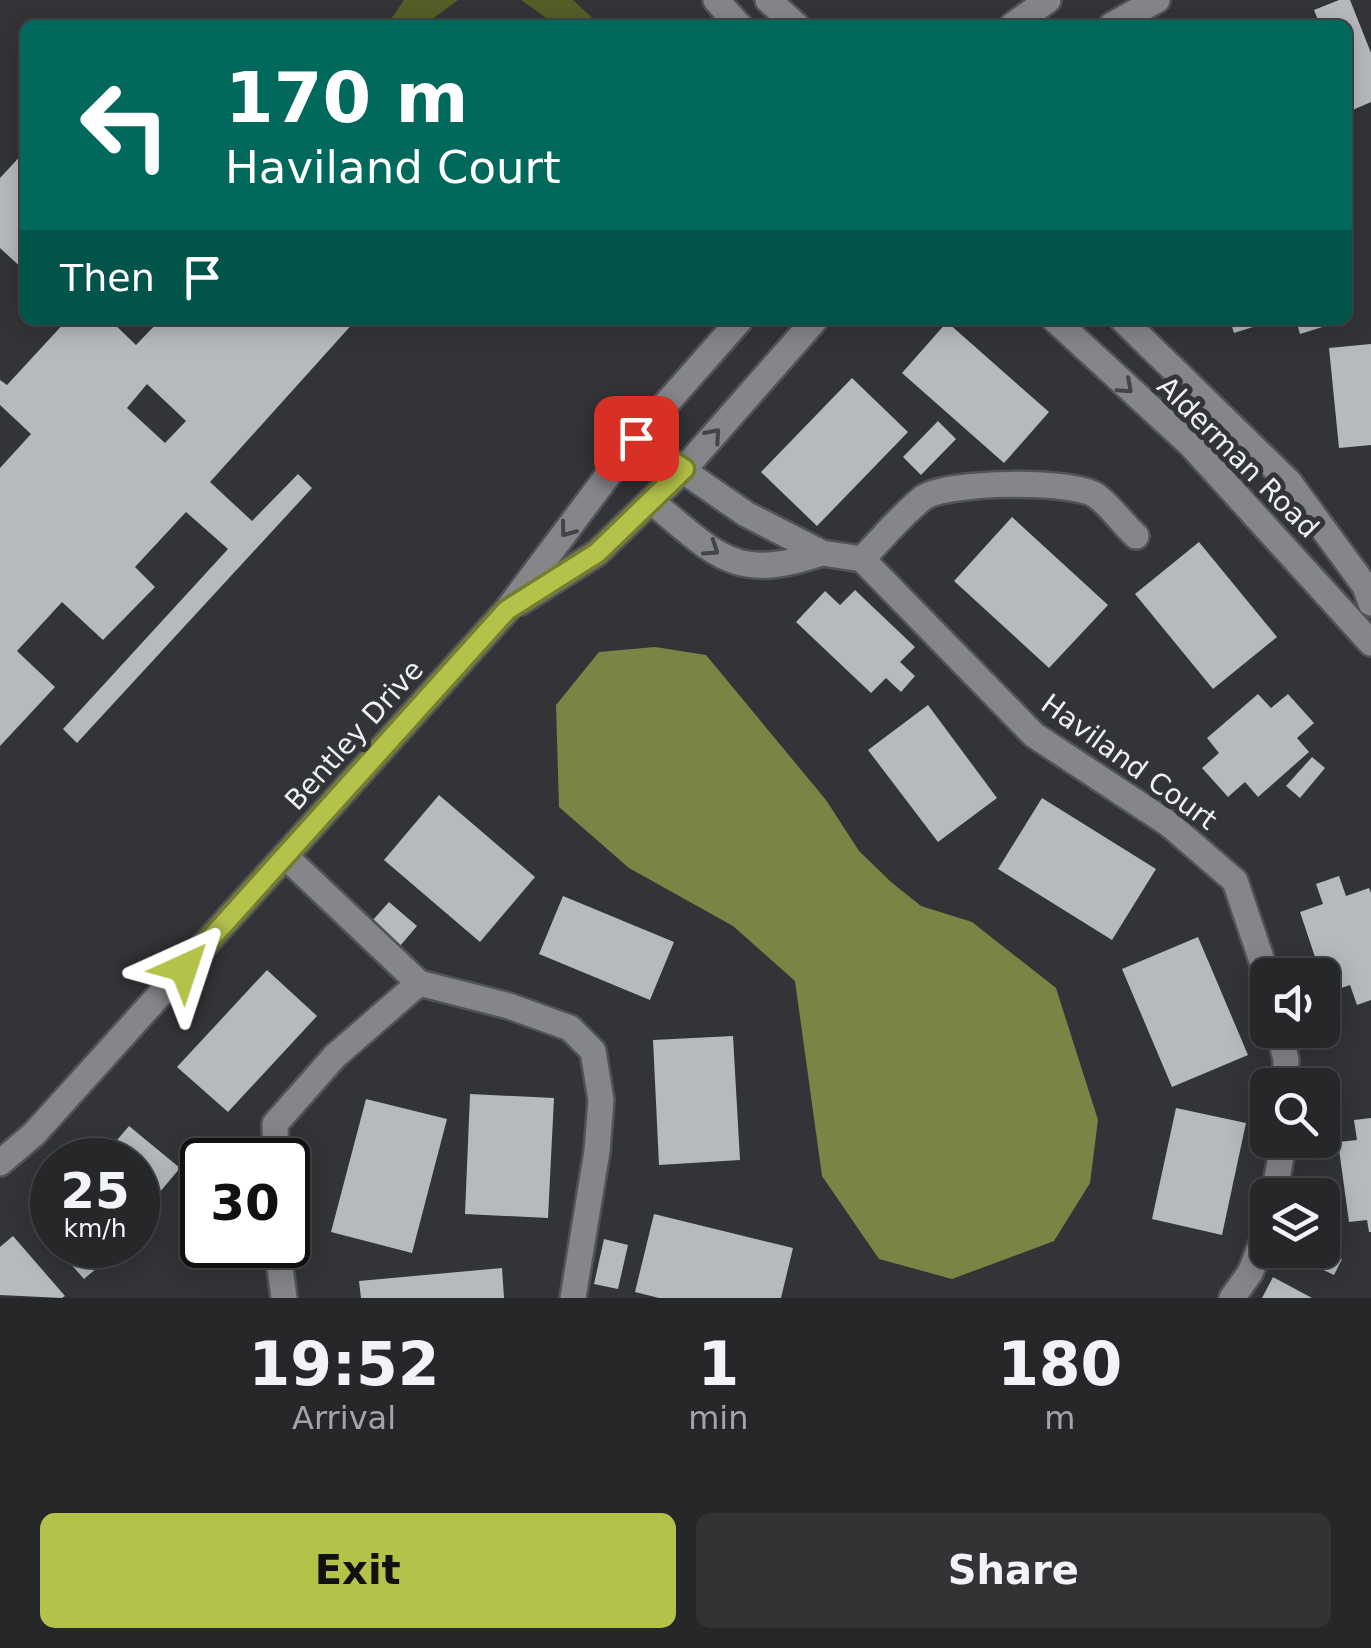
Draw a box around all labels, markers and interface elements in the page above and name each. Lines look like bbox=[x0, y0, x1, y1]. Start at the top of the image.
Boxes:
text: 170 m bbox=[225, 57, 468, 139]
icon: left bbox=[60, 60, 190, 190]
text: Haviland Court bbox=[225, 141, 561, 194]
icon: arrive bbox=[175, 250, 230, 305]
text: Then bbox=[60, 256, 155, 300]
street label: Alderman Road bbox=[1151, 370, 1325, 544]
one-way arrow bbox=[1114, 375, 1133, 393]
pin bbox=[594, 396, 679, 481]
icon: arrive bbox=[609, 411, 664, 466]
one-way arrow bbox=[702, 428, 720, 447]
one-way arrow bbox=[561, 519, 578, 537]
one-way arrow bbox=[702, 536, 720, 555]
street label: Bentley Drive bbox=[278, 653, 430, 817]
street label: Haviland Court bbox=[1035, 687, 1223, 837]
position arrow bbox=[132, 916, 236, 1020]
map controls bbox=[1250, 958, 1340, 1268]
button: sound bbox=[1250, 958, 1340, 1048]
button: search bbox=[1250, 1068, 1340, 1158]
speed limit sign: 30 bbox=[180, 1138, 310, 1268]
text: 25 bbox=[60, 1162, 130, 1220]
button: layers bbox=[1250, 1178, 1340, 1268]
text: km/h bbox=[63, 1214, 127, 1243]
text: 19:52 bbox=[249, 1329, 440, 1399]
text: 1 bbox=[697, 1329, 739, 1399]
text: 180 bbox=[997, 1329, 1122, 1399]
text: Arrival bbox=[292, 1399, 396, 1437]
text: min bbox=[688, 1399, 749, 1437]
text: m bbox=[1044, 1399, 1075, 1437]
button: Exit bbox=[40, 1513, 676, 1628]
button: Share bbox=[696, 1513, 1331, 1628]

